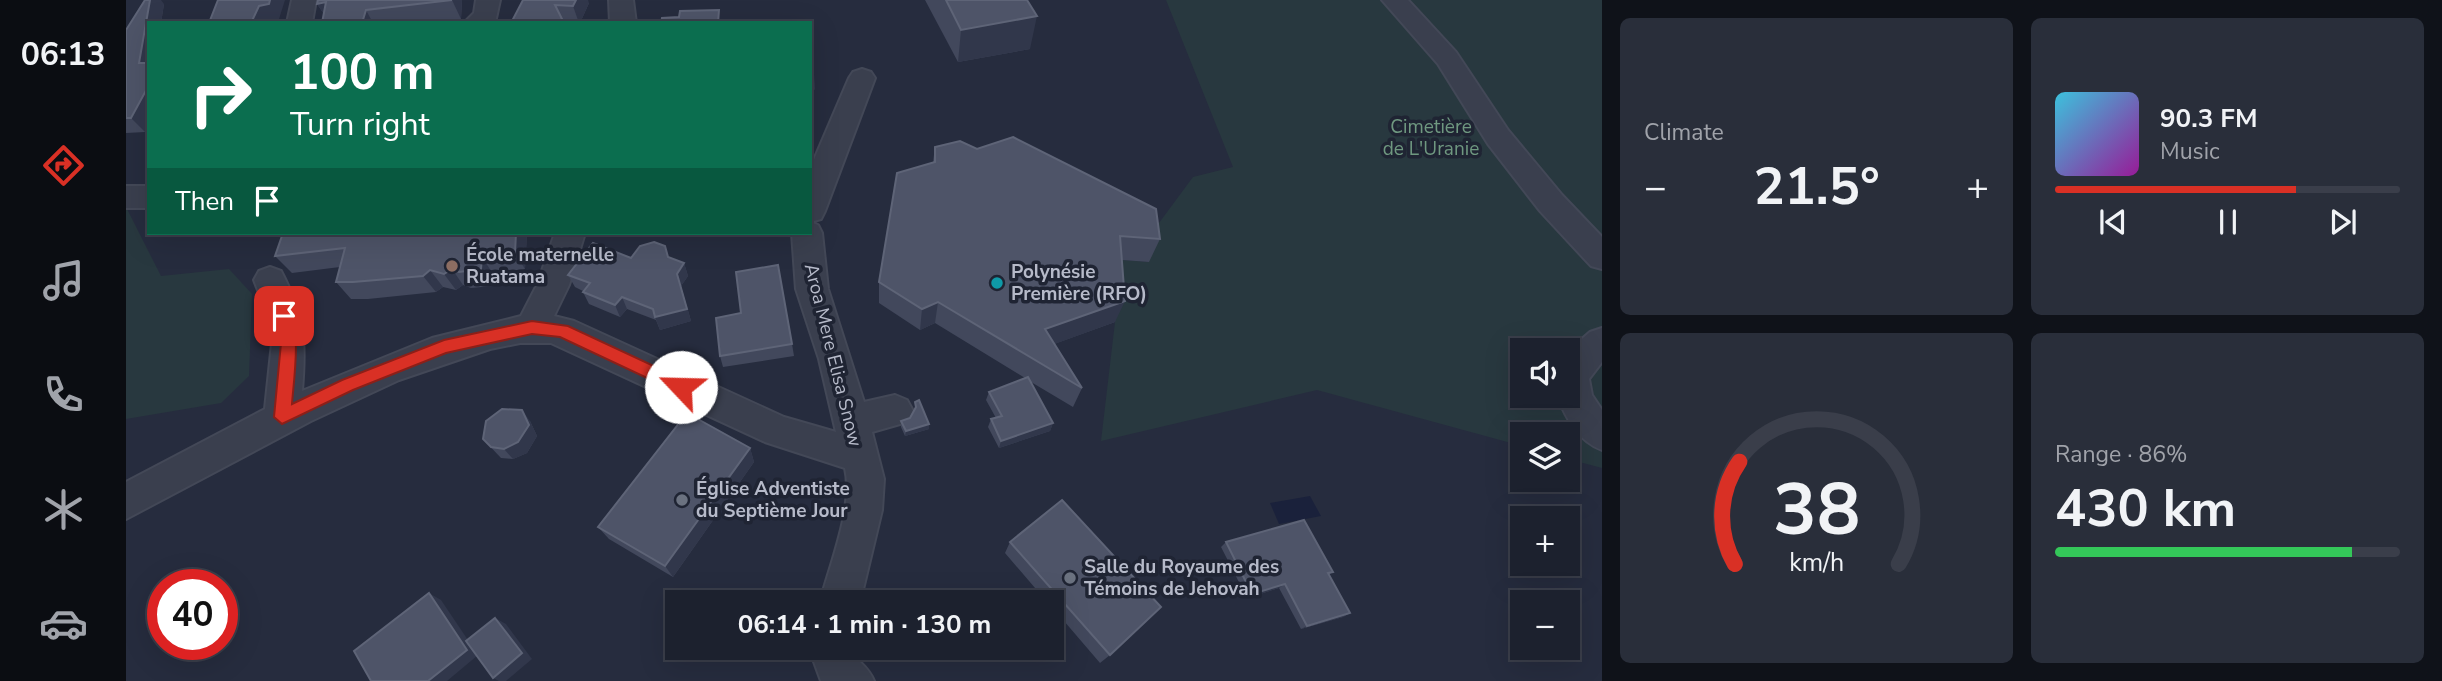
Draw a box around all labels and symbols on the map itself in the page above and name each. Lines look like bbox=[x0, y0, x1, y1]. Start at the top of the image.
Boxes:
park label: Cimetière de L'Uranie bbox=[1383, 114, 1479, 162]
place label: École maternelle Ruatama bbox=[466, 242, 614, 290]
marker: École maternelle Ruatama bbox=[444, 258, 460, 274]
place label: Polynésie Première (RFO) bbox=[1011, 259, 1147, 307]
street label: Aroa Mere Elisa Snow bbox=[798, 261, 868, 449]
marker: Polynésie Première (RFO) bbox=[989, 275, 1005, 291]
pin bbox=[254, 286, 314, 346]
position arrow bbox=[644, 350, 718, 424]
place label: Église Adventiste du Septième Jour bbox=[696, 476, 850, 524]
marker: Église Adventiste du Septième Jour bbox=[674, 492, 690, 508]
place label: Salle du Royaume des Témoins de Jehovah bbox=[1084, 554, 1279, 602]
speed limit sign: 40 bbox=[147, 569, 238, 660]
marker: Salle du Royaume des Témoins de Jehovah bbox=[1062, 570, 1078, 586]

